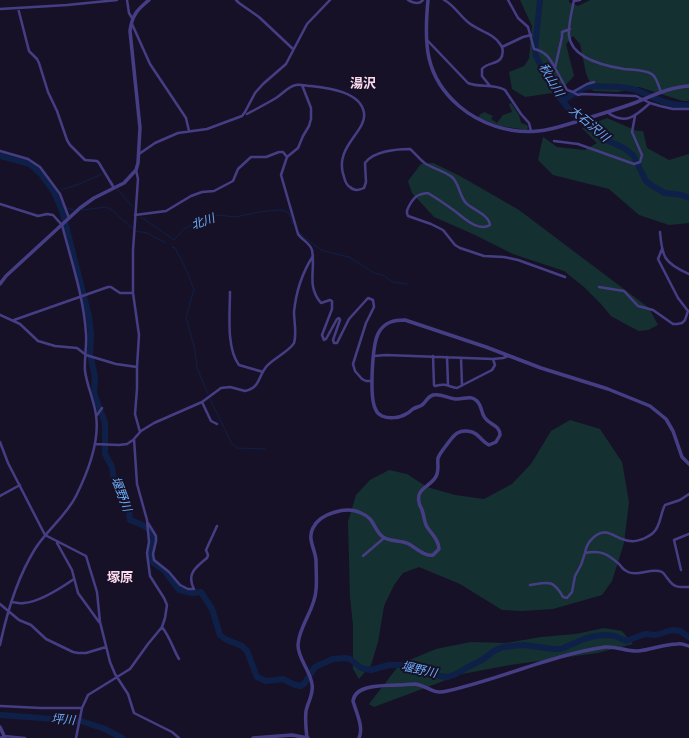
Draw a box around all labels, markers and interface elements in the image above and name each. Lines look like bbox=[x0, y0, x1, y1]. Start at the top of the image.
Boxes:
water label: 秋山川 bbox=[536, 61, 566, 99]
district label: 湯沢 bbox=[350, 76, 376, 92]
water label: 大石沢川 bbox=[566, 103, 612, 145]
water label: 北川 bbox=[189, 211, 217, 233]
water label: 堰野川 bbox=[108, 475, 134, 513]
district label: 塚原 bbox=[107, 570, 133, 586]
water label: 堰野川 bbox=[400, 659, 438, 681]
water label: 坪川 bbox=[51, 712, 75, 728]

